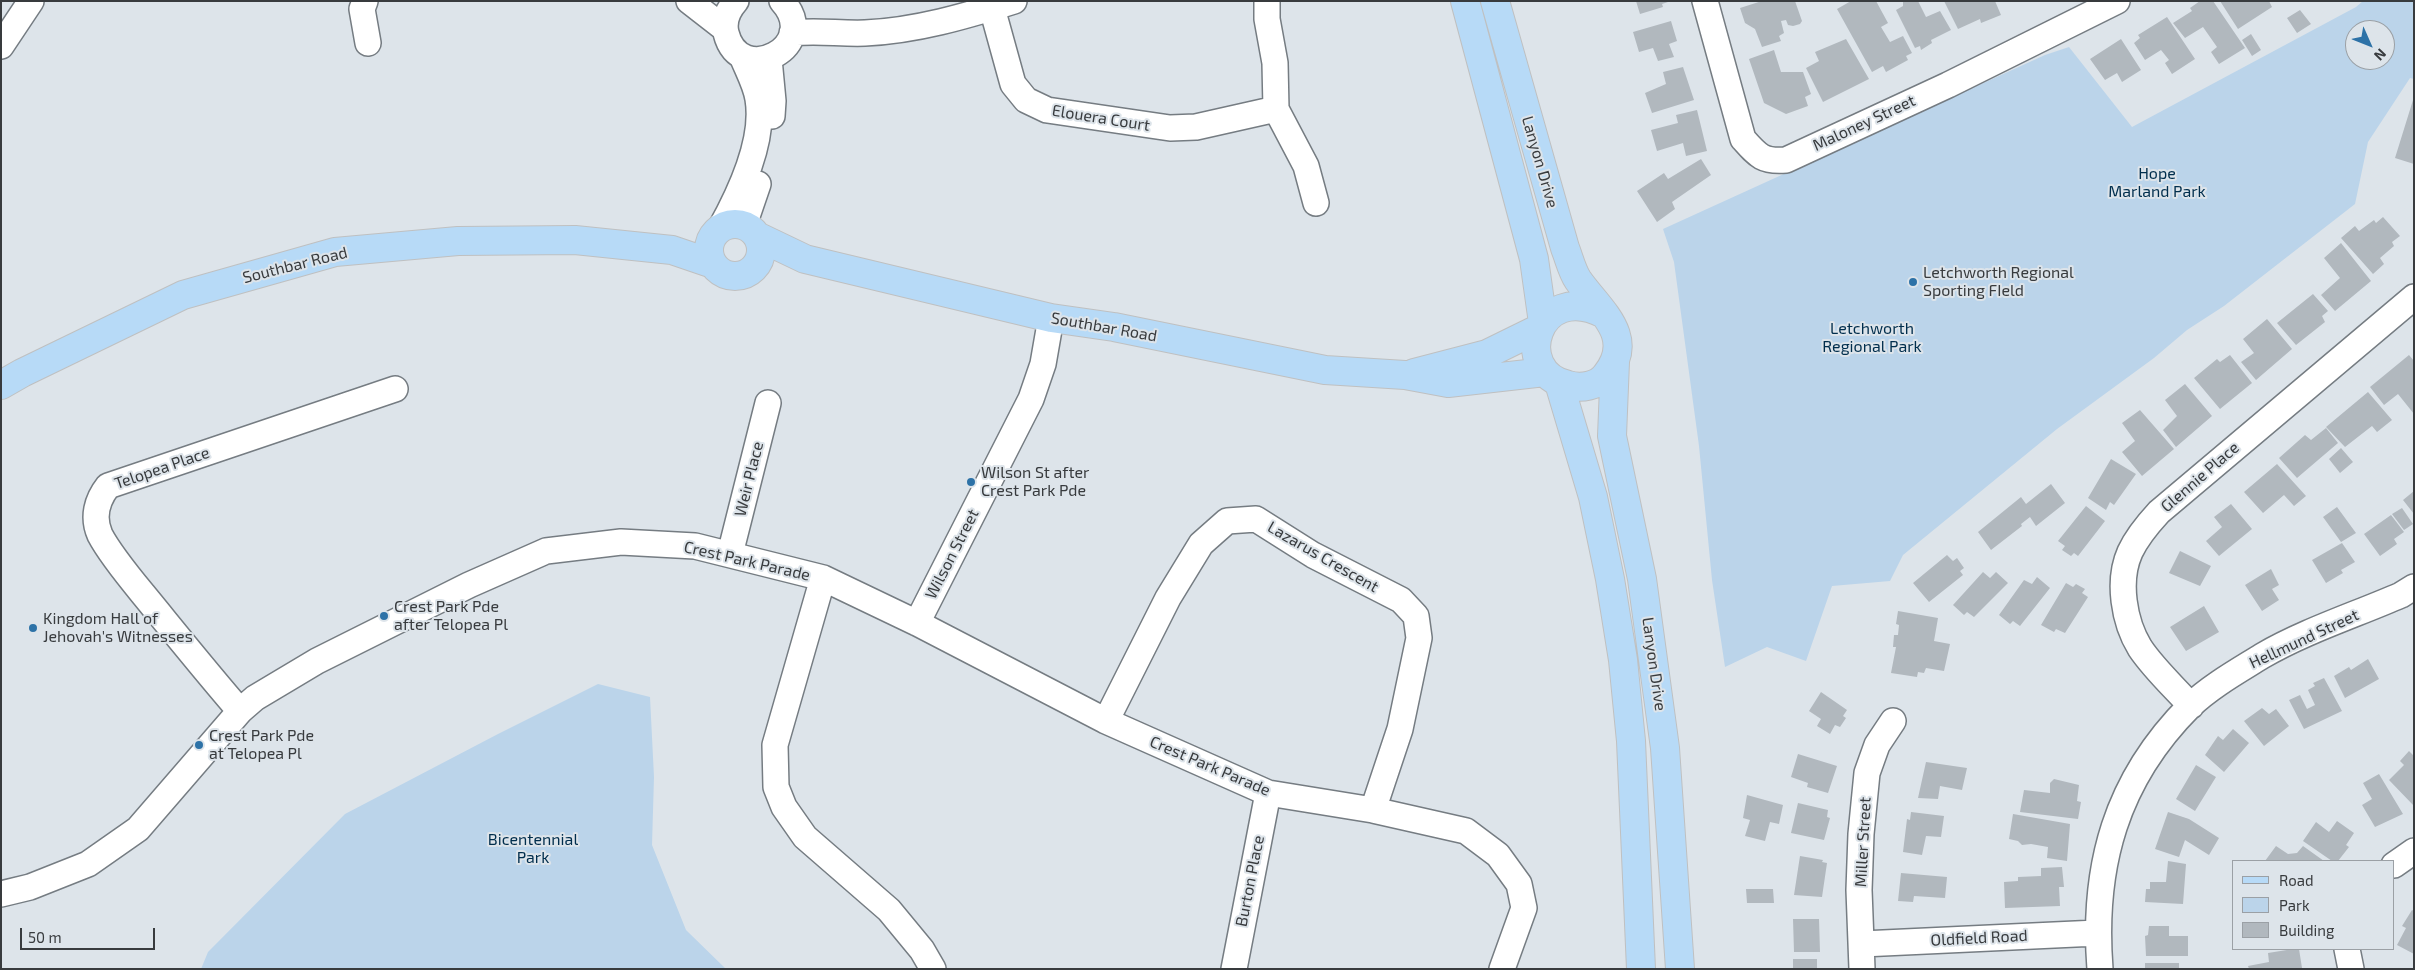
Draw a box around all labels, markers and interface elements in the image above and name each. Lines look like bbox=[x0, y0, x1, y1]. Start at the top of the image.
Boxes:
north arrow bbox=[2345, 20, 2395, 70]
text: N bbox=[2371, 46, 2390, 65]
street label: Maloney Street bbox=[1810, 91, 1918, 155]
street label: Elouera Court bbox=[1051, 101, 1151, 135]
street label: Lanyon Drive bbox=[1518, 114, 1562, 210]
park label: Hope Marland Park bbox=[2108, 164, 2206, 202]
street label: Southbar Road bbox=[241, 243, 349, 287]
place label: Letchworth Regional Sporting FIeld bbox=[1923, 263, 2074, 301]
marker: Letchworth Regional Sporting FIeld bbox=[1907, 276, 1919, 288]
street label: Southbar Road bbox=[1049, 308, 1159, 346]
park label: Letchworth Regional Park bbox=[1822, 319, 1922, 357]
street label: Glennie Place bbox=[2157, 438, 2243, 516]
street label: Weir Place bbox=[730, 439, 768, 519]
street label: Telopea Place bbox=[112, 443, 212, 493]
place label: Wilson St after Crest Park Pde bbox=[981, 463, 1089, 501]
marker: Wilson St after Crest Park Pde bbox=[965, 476, 977, 488]
street label: Wilson Street bbox=[921, 506, 983, 602]
street label: Lazarus Crescent bbox=[1264, 517, 1382, 597]
street label: Crest Park Parade bbox=[682, 537, 812, 585]
place label: Crest Park Pde after Telopea Pl bbox=[394, 597, 508, 635]
street label: Hellmund Street bbox=[2246, 605, 2362, 673]
place label: Kingdom Hall of Jehovah's Witnesses bbox=[43, 609, 193, 647]
marker: Crest Park Pde after Telopea Pl bbox=[378, 610, 390, 622]
street label: Lanyon Drive bbox=[1638, 616, 1670, 712]
marker: Kingdom Hall of Jehovah's Witnesses bbox=[27, 622, 39, 634]
place label: Crest Park Pde at Telopea Pl bbox=[209, 726, 314, 764]
street label: Crest Park Parade bbox=[1147, 732, 1273, 800]
marker: Crest Park Pde at Telopea Pl bbox=[193, 739, 205, 751]
street label: Miller Street bbox=[1851, 796, 1875, 888]
park label: Bicentennial Park bbox=[488, 830, 578, 868]
street label: Burton Place bbox=[1232, 834, 1268, 928]
legend bbox=[2232, 860, 2395, 950]
text: Road bbox=[2279, 871, 2314, 889]
text: Park bbox=[2279, 896, 2310, 914]
scale bar bbox=[22, 918, 158, 950]
text: Building bbox=[2279, 921, 2334, 939]
street label: Oldfield Road bbox=[1930, 926, 2028, 950]
text: 50 m bbox=[28, 928, 62, 946]

